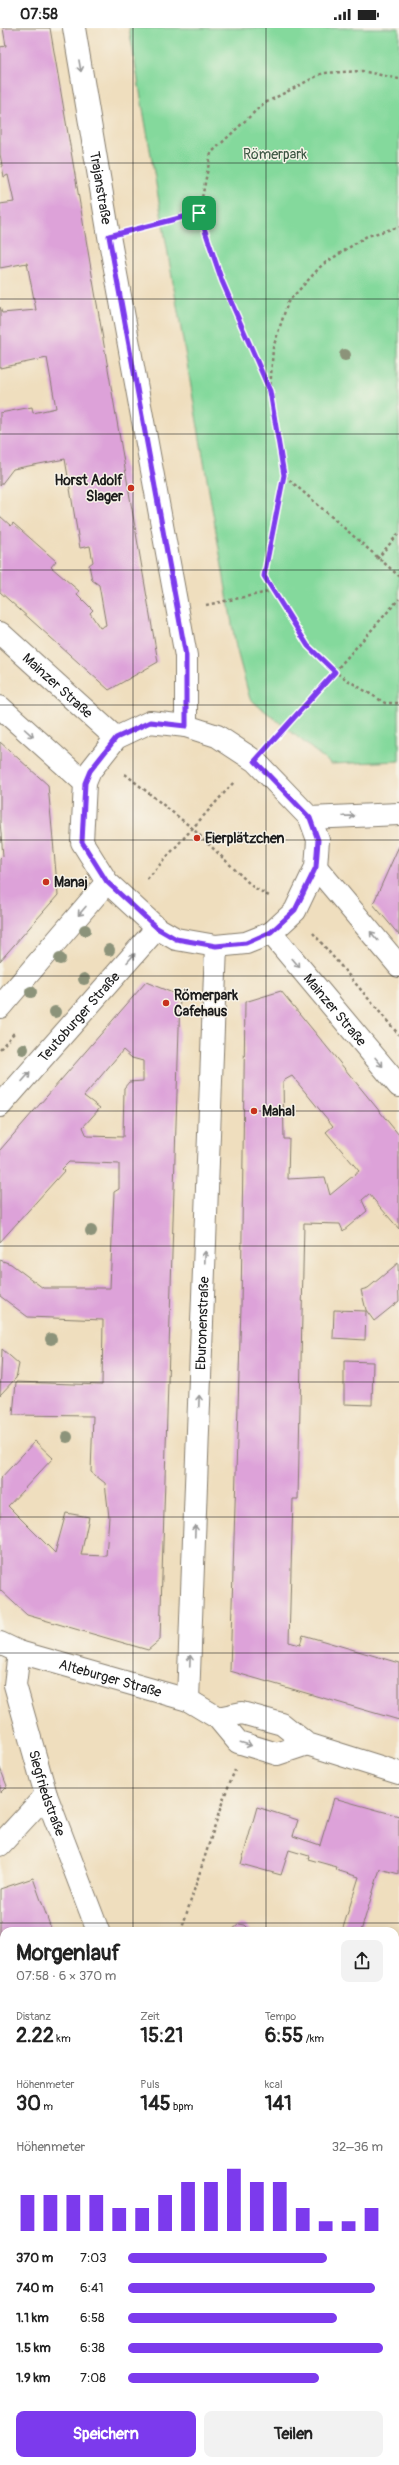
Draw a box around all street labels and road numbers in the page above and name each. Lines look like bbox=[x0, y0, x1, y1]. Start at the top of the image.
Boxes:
street label: Trajanstraße bbox=[86, 150, 115, 226]
street label: Mainzer Straße bbox=[19, 650, 96, 722]
street label: Teutoburger Straße bbox=[35, 968, 124, 1066]
street label: Mainzer Straße bbox=[300, 970, 370, 1050]
street label: Eburonenstraße bbox=[192, 1276, 213, 1370]
street label: Alteburger Straße bbox=[57, 1656, 164, 1701]
street label: Siegfriedstraße bbox=[25, 1748, 69, 1839]

